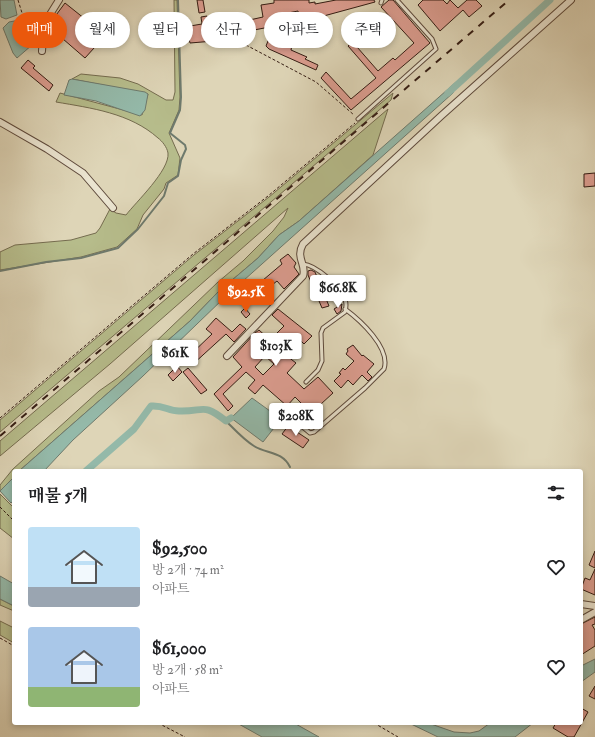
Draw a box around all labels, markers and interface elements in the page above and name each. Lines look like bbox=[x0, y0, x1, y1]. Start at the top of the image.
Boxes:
chip: 매매 bbox=[12, 12, 67, 48]
chip: 월세 bbox=[75, 12, 130, 48]
chip: 필터 bbox=[138, 12, 193, 48]
chip: 신규 bbox=[201, 12, 256, 48]
chip: 아파트 bbox=[264, 12, 333, 48]
chip: 주택 bbox=[341, 12, 396, 48]
pin: $66.8K bbox=[305, 275, 371, 309]
pin: $92.5K bbox=[213, 279, 279, 313]
text: $66.8K bbox=[319, 280, 357, 296]
text: $92.5K bbox=[227, 284, 265, 300]
pin: $103K bbox=[248, 333, 304, 367]
text: $103K bbox=[260, 338, 292, 354]
pin: $61K bbox=[151, 340, 199, 374]
text: $61K bbox=[161, 345, 189, 361]
pin: $208K bbox=[268, 403, 324, 437]
text: $208K bbox=[278, 408, 314, 424]
icon: filters bbox=[545, 482, 567, 504]
text: 매물 5개 bbox=[28, 485, 88, 506]
text: $92,500 bbox=[152, 538, 207, 559]
icon: home bbox=[60, 543, 108, 591]
icon: heart bbox=[545, 556, 567, 578]
text: 방 2개 · 74 m² bbox=[152, 562, 224, 578]
text: 아파트 bbox=[152, 581, 190, 597]
text: $61,000 bbox=[152, 638, 206, 659]
icon: home bbox=[60, 643, 108, 691]
icon: heart bbox=[545, 656, 567, 678]
text: 방 2개 · 58 m² bbox=[152, 662, 223, 678]
text: 아파트 bbox=[152, 681, 190, 697]

